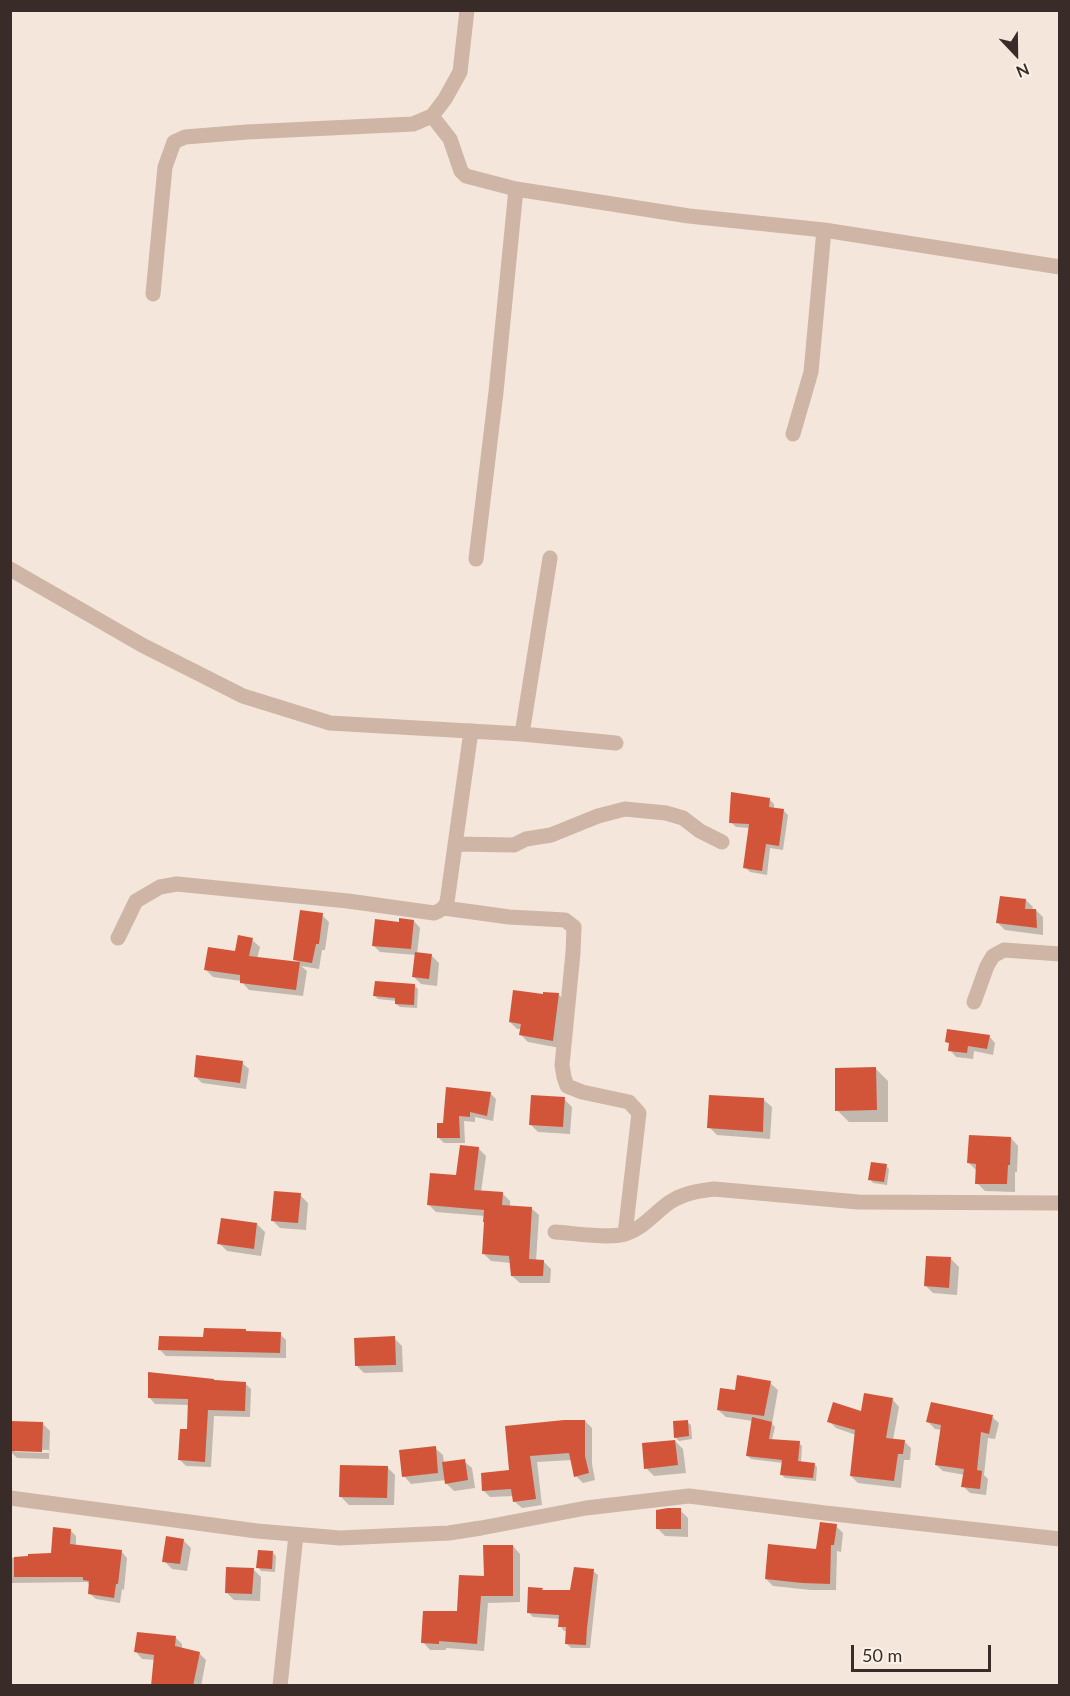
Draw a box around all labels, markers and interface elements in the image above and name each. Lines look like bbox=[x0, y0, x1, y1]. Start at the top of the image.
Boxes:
north arrow bbox=[986, 24, 1046, 84]
text: N bbox=[1014, 60, 1032, 82]
scale bar bbox=[854, 1633, 994, 1671]
text: 50 m bbox=[862, 1644, 902, 1666]

